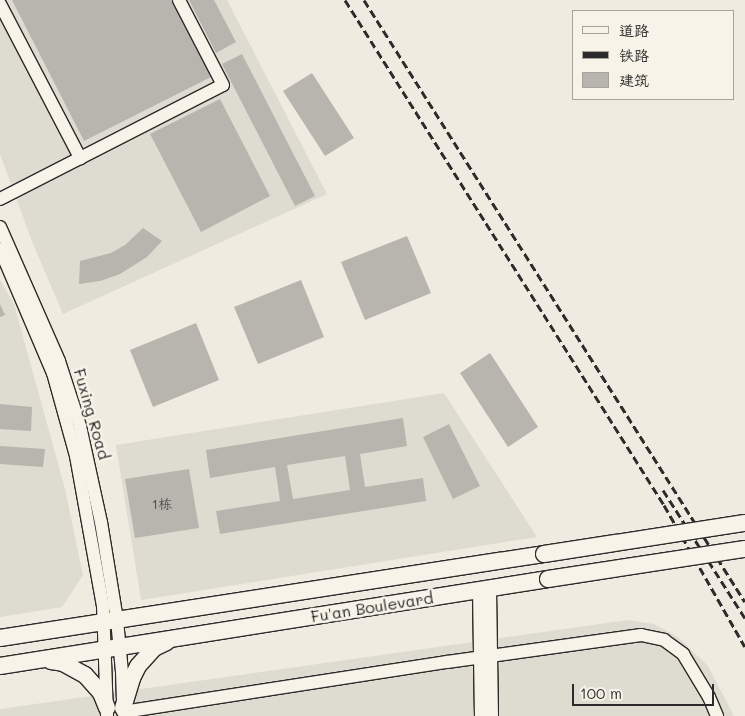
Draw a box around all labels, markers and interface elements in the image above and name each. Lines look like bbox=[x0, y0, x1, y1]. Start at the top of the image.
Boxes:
legend bbox=[572, 10, 735, 100]
text: 道路 bbox=[619, 20, 649, 40]
text: 铁路 bbox=[619, 45, 649, 65]
text: 建筑 bbox=[619, 70, 649, 90]
street label: Fuxing Road bbox=[70, 366, 114, 462]
house number: 1栋 bbox=[152, 496, 172, 512]
street label: Fu'an Boulevard bbox=[309, 588, 435, 626]
scale bar bbox=[575, 674, 718, 706]
text: 100 m bbox=[580, 683, 622, 703]

